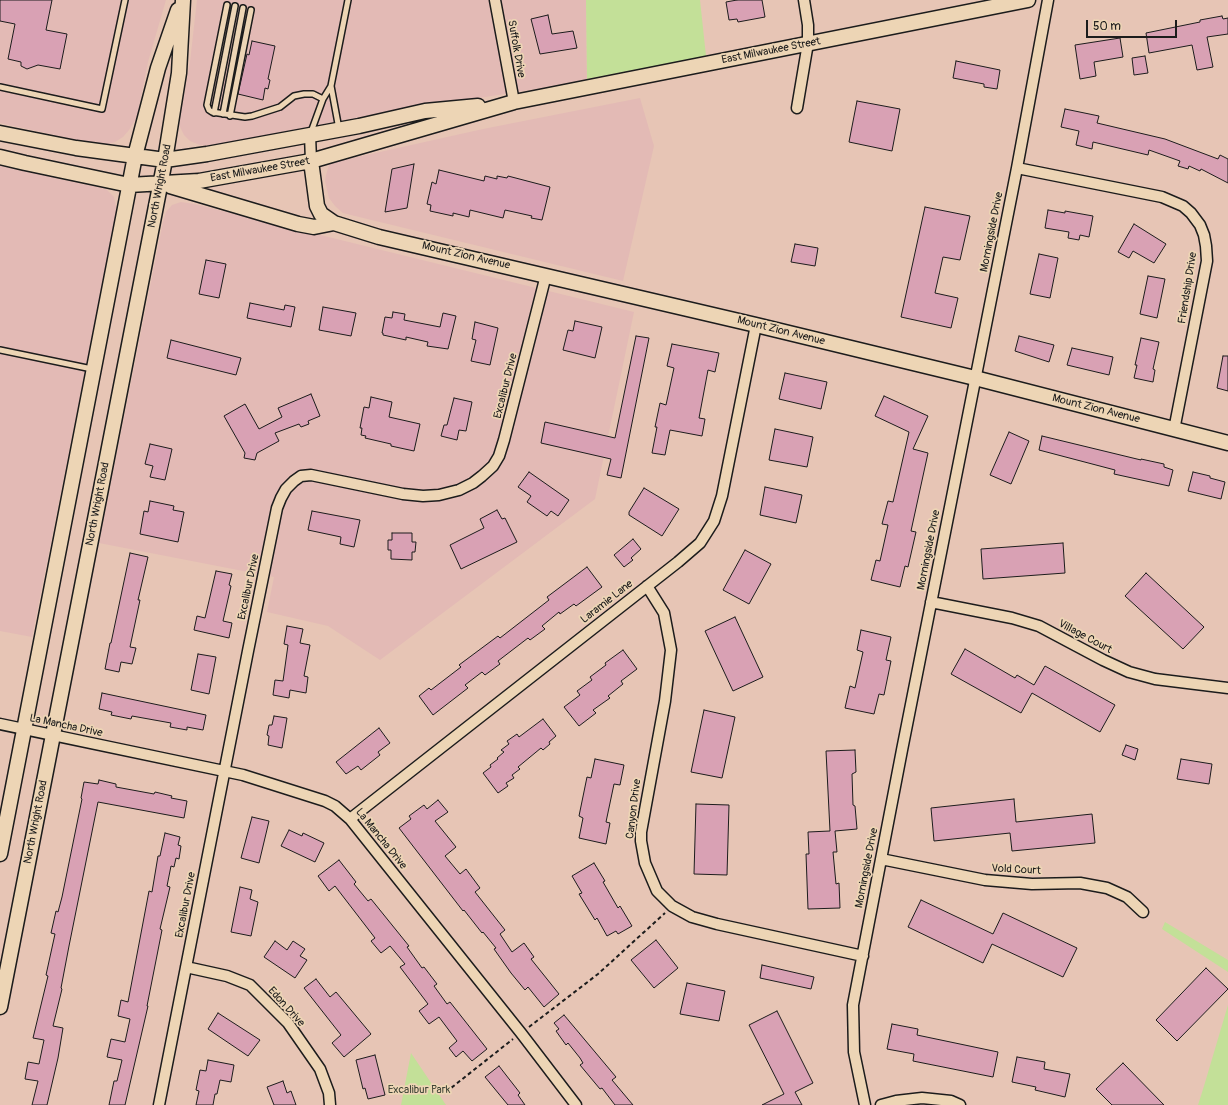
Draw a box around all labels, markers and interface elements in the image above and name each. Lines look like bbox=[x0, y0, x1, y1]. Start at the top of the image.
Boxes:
scale bar bbox=[1088, 12, 1179, 38]
street label: Suffolk Drive bbox=[504, 19, 528, 79]
text: 50 m bbox=[1093, 19, 1121, 34]
street label: East Milwaukee Street bbox=[720, 35, 822, 67]
street label: North Wright Road bbox=[145, 143, 175, 229]
street label: East Milwaukee Street bbox=[209, 155, 311, 185]
street label: Morningside Drive bbox=[978, 191, 1006, 273]
street label: Mount Zion Avenue bbox=[421, 239, 511, 273]
street label: Friendship Drive bbox=[1176, 251, 1200, 325]
street label: Mount Zion Avenue bbox=[736, 314, 826, 348]
street label: Excalibur Drive bbox=[492, 352, 520, 420]
street label: Mount Zion Avenue bbox=[1051, 392, 1141, 426]
street label: North Wright Road bbox=[83, 461, 113, 547]
street label: Morningside Drive bbox=[915, 509, 943, 591]
street label: Excalibur Drive bbox=[236, 553, 262, 621]
street label: Laramie Lane bbox=[578, 578, 636, 626]
street label: Village Court bbox=[1056, 617, 1114, 657]
street label: La Mancha Drive bbox=[28, 712, 104, 740]
street label: Canyon Drive bbox=[624, 778, 644, 840]
street label: North Wright Road bbox=[21, 779, 51, 865]
street label: La Mancha Drive bbox=[352, 806, 410, 872]
street label: Morningside Drive bbox=[853, 827, 881, 909]
street label: Vold Court bbox=[991, 862, 1041, 878]
street label: Excalibur Drive bbox=[173, 871, 199, 939]
street label: Edon Drive bbox=[265, 984, 307, 1030]
park label: Excalibur Park bbox=[388, 1083, 450, 1097]

